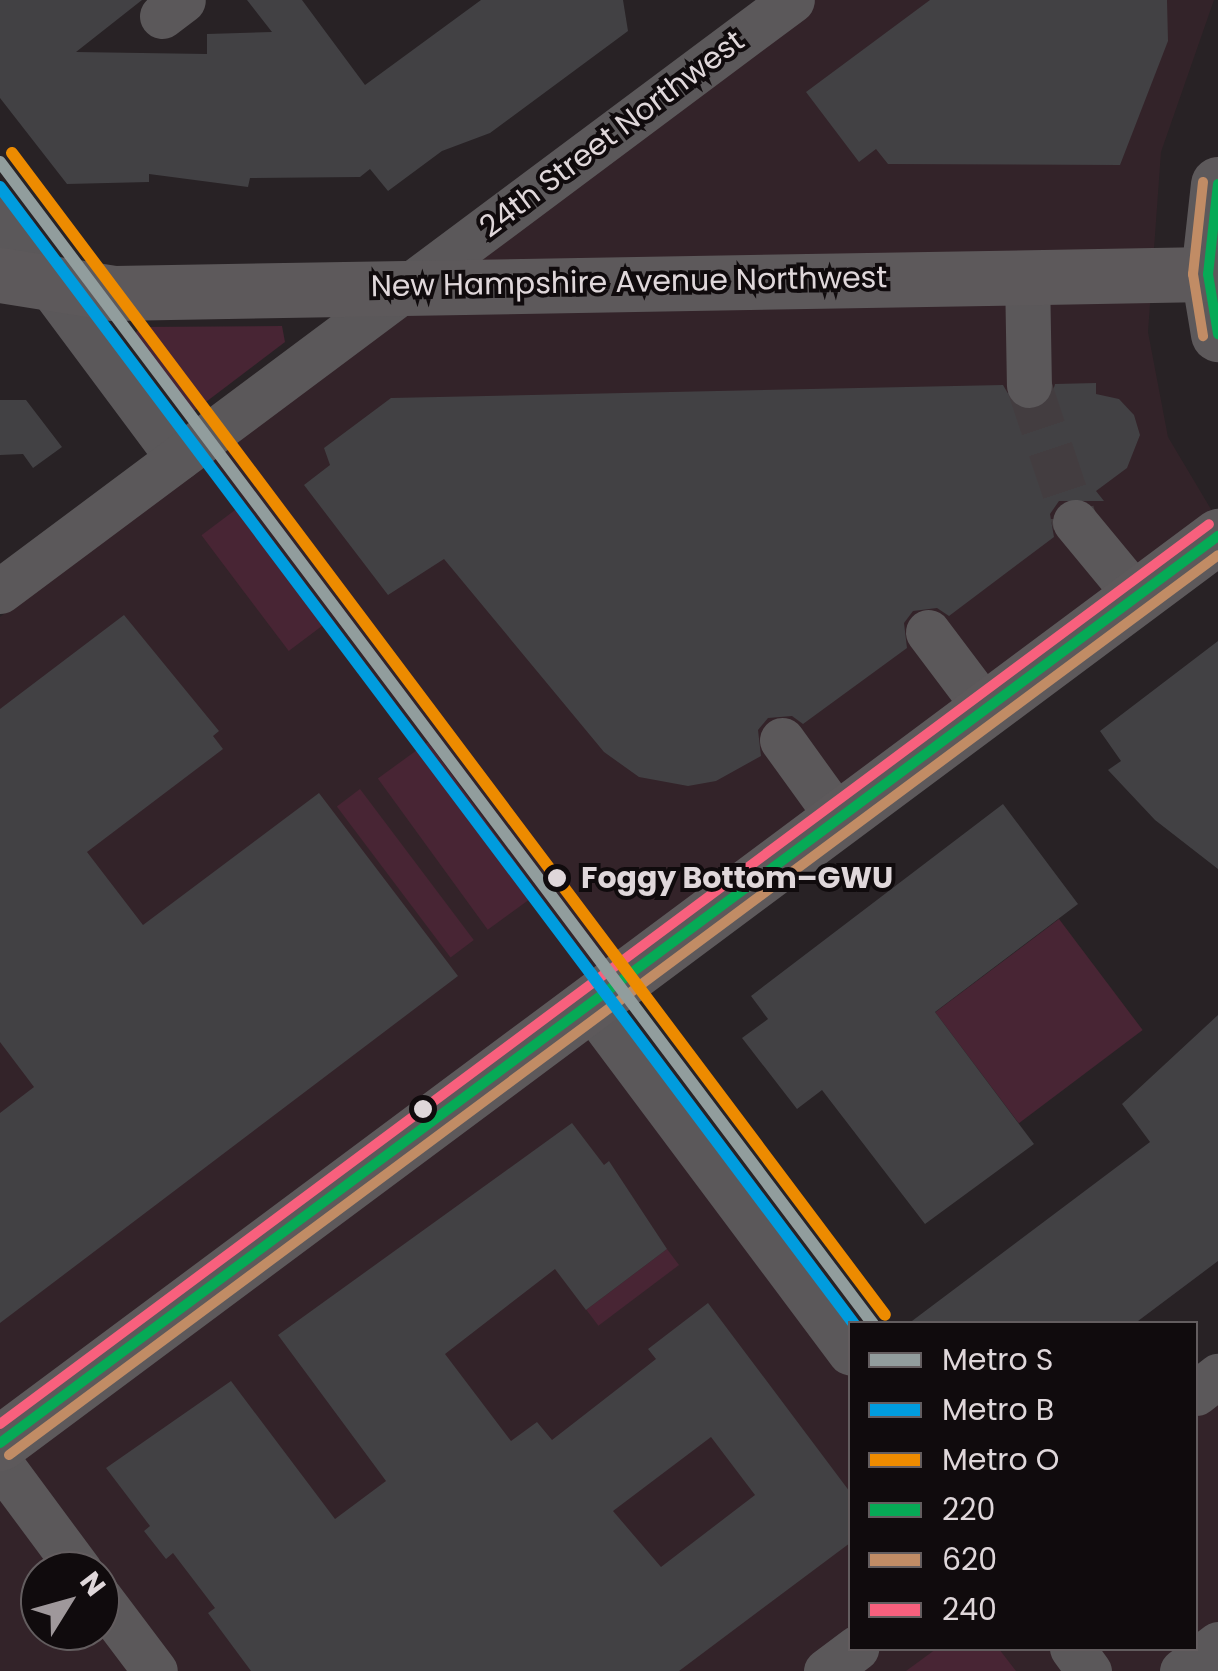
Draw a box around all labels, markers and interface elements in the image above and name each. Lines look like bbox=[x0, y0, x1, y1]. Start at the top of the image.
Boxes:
street label: 24th Street Northwest bbox=[473, 23, 751, 245]
street label: New Hampshire Avenue Northwest bbox=[370, 259, 888, 305]
place label: Foggy Bottom–GWU bbox=[581, 860, 893, 896]
marker: Foggy Bottom–GWU bbox=[542, 863, 572, 893]
unlabelled marker bbox=[413, 1099, 433, 1119]
legend bbox=[848, 1321, 1198, 1651]
text: Metro S bbox=[942, 1338, 1053, 1381]
text: Metro B bbox=[942, 1388, 1054, 1431]
text: Metro O bbox=[942, 1438, 1059, 1481]
text: 220 bbox=[942, 1488, 995, 1531]
text: 620 bbox=[942, 1538, 997, 1581]
north arrow bbox=[20, 1551, 120, 1651]
text: N bbox=[71, 1564, 115, 1604]
text: 240 bbox=[942, 1588, 997, 1631]

